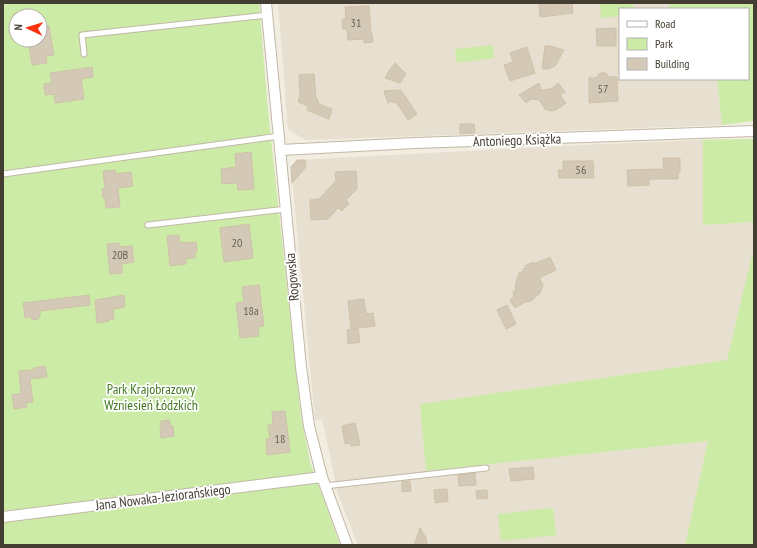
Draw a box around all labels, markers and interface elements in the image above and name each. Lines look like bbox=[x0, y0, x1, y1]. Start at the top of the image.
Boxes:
north arrow bbox=[8, 8, 48, 48]
legend bbox=[619, 8, 749, 80]
house number: 31 bbox=[351, 15, 361, 30]
text: Road bbox=[655, 16, 675, 31]
text: N bbox=[11, 24, 25, 31]
text: Park bbox=[655, 36, 673, 51]
text: Building bbox=[655, 56, 690, 71]
house number: 57 bbox=[598, 81, 608, 96]
street label: Antoniego Książka bbox=[472, 129, 562, 151]
house number: 56 bbox=[576, 162, 586, 177]
house number: 20 bbox=[232, 235, 242, 250]
house number: 20B bbox=[112, 247, 129, 262]
street label: Rogowska bbox=[281, 252, 303, 302]
house number: 18a bbox=[243, 303, 259, 318]
park label: Park Krajobrazowy Wzniesień Łódzkich bbox=[104, 380, 198, 414]
house number: 18 bbox=[275, 431, 285, 446]
street label: Jana Nowaka-Jeziorańskiego bbox=[94, 480, 232, 514]

